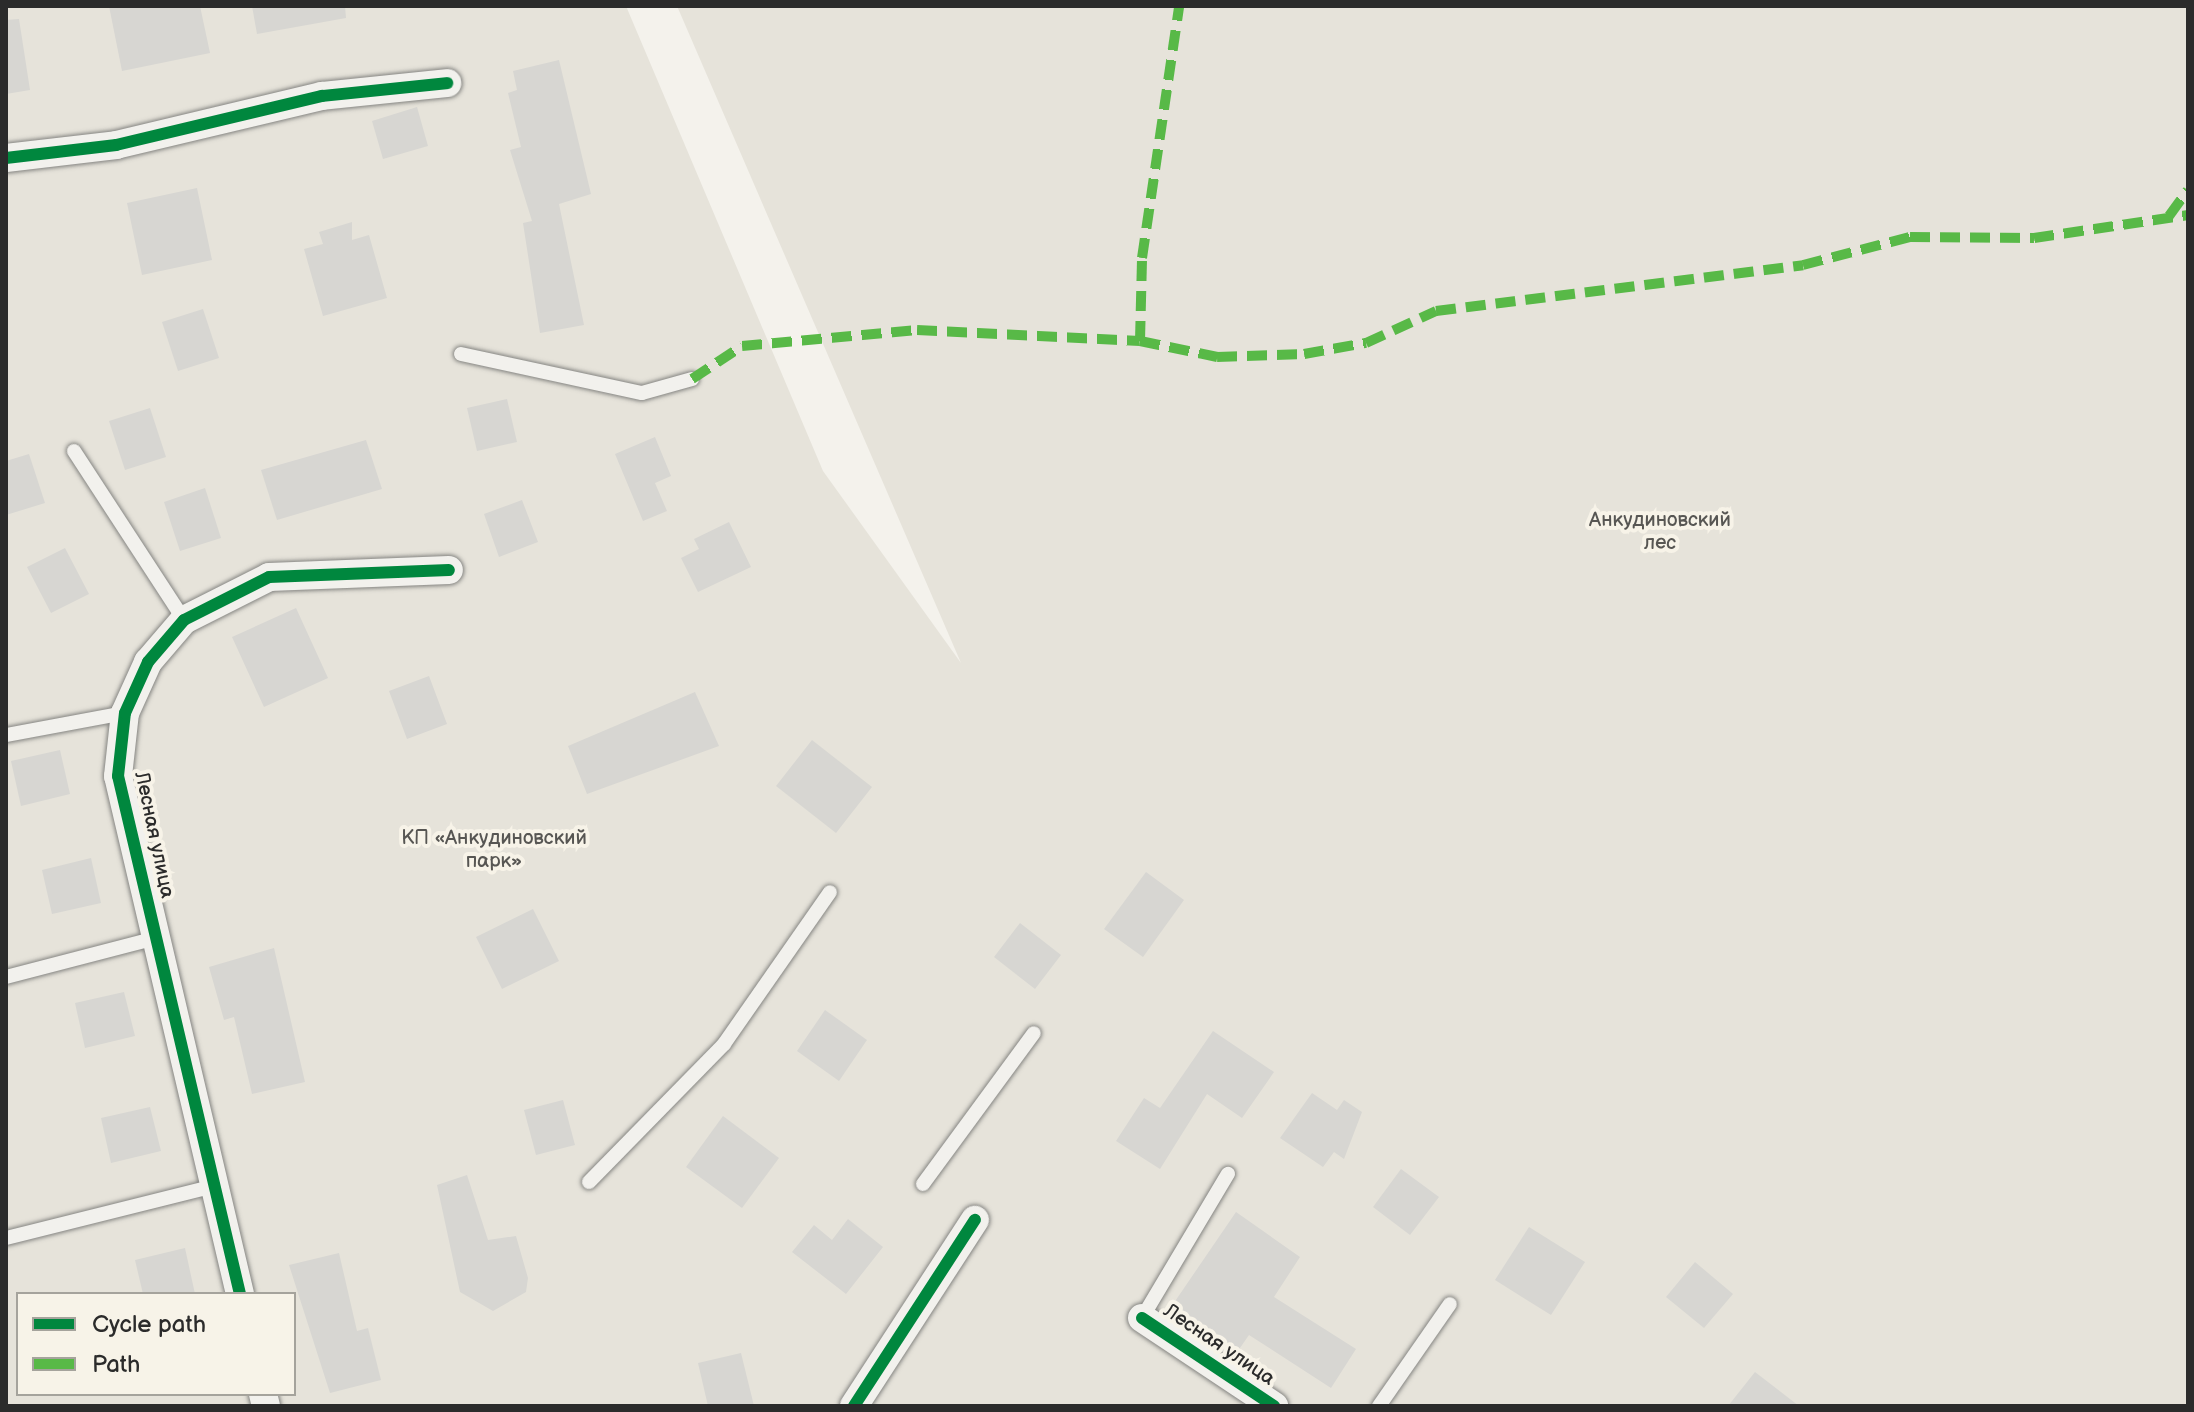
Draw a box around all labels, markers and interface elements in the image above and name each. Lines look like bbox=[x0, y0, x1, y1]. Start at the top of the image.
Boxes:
park label: Анкудиновский лес bbox=[1589, 508, 1731, 555]
street label: Лесная улица bbox=[129, 770, 179, 900]
park label: КП «Анкудиновский парк» bbox=[401, 826, 587, 873]
legend bbox=[16, 1292, 296, 1396]
street label: Лесная улица bbox=[1159, 1299, 1279, 1391]
text: Cycle path bbox=[92, 1310, 206, 1339]
text: Path bbox=[92, 1350, 140, 1379]

